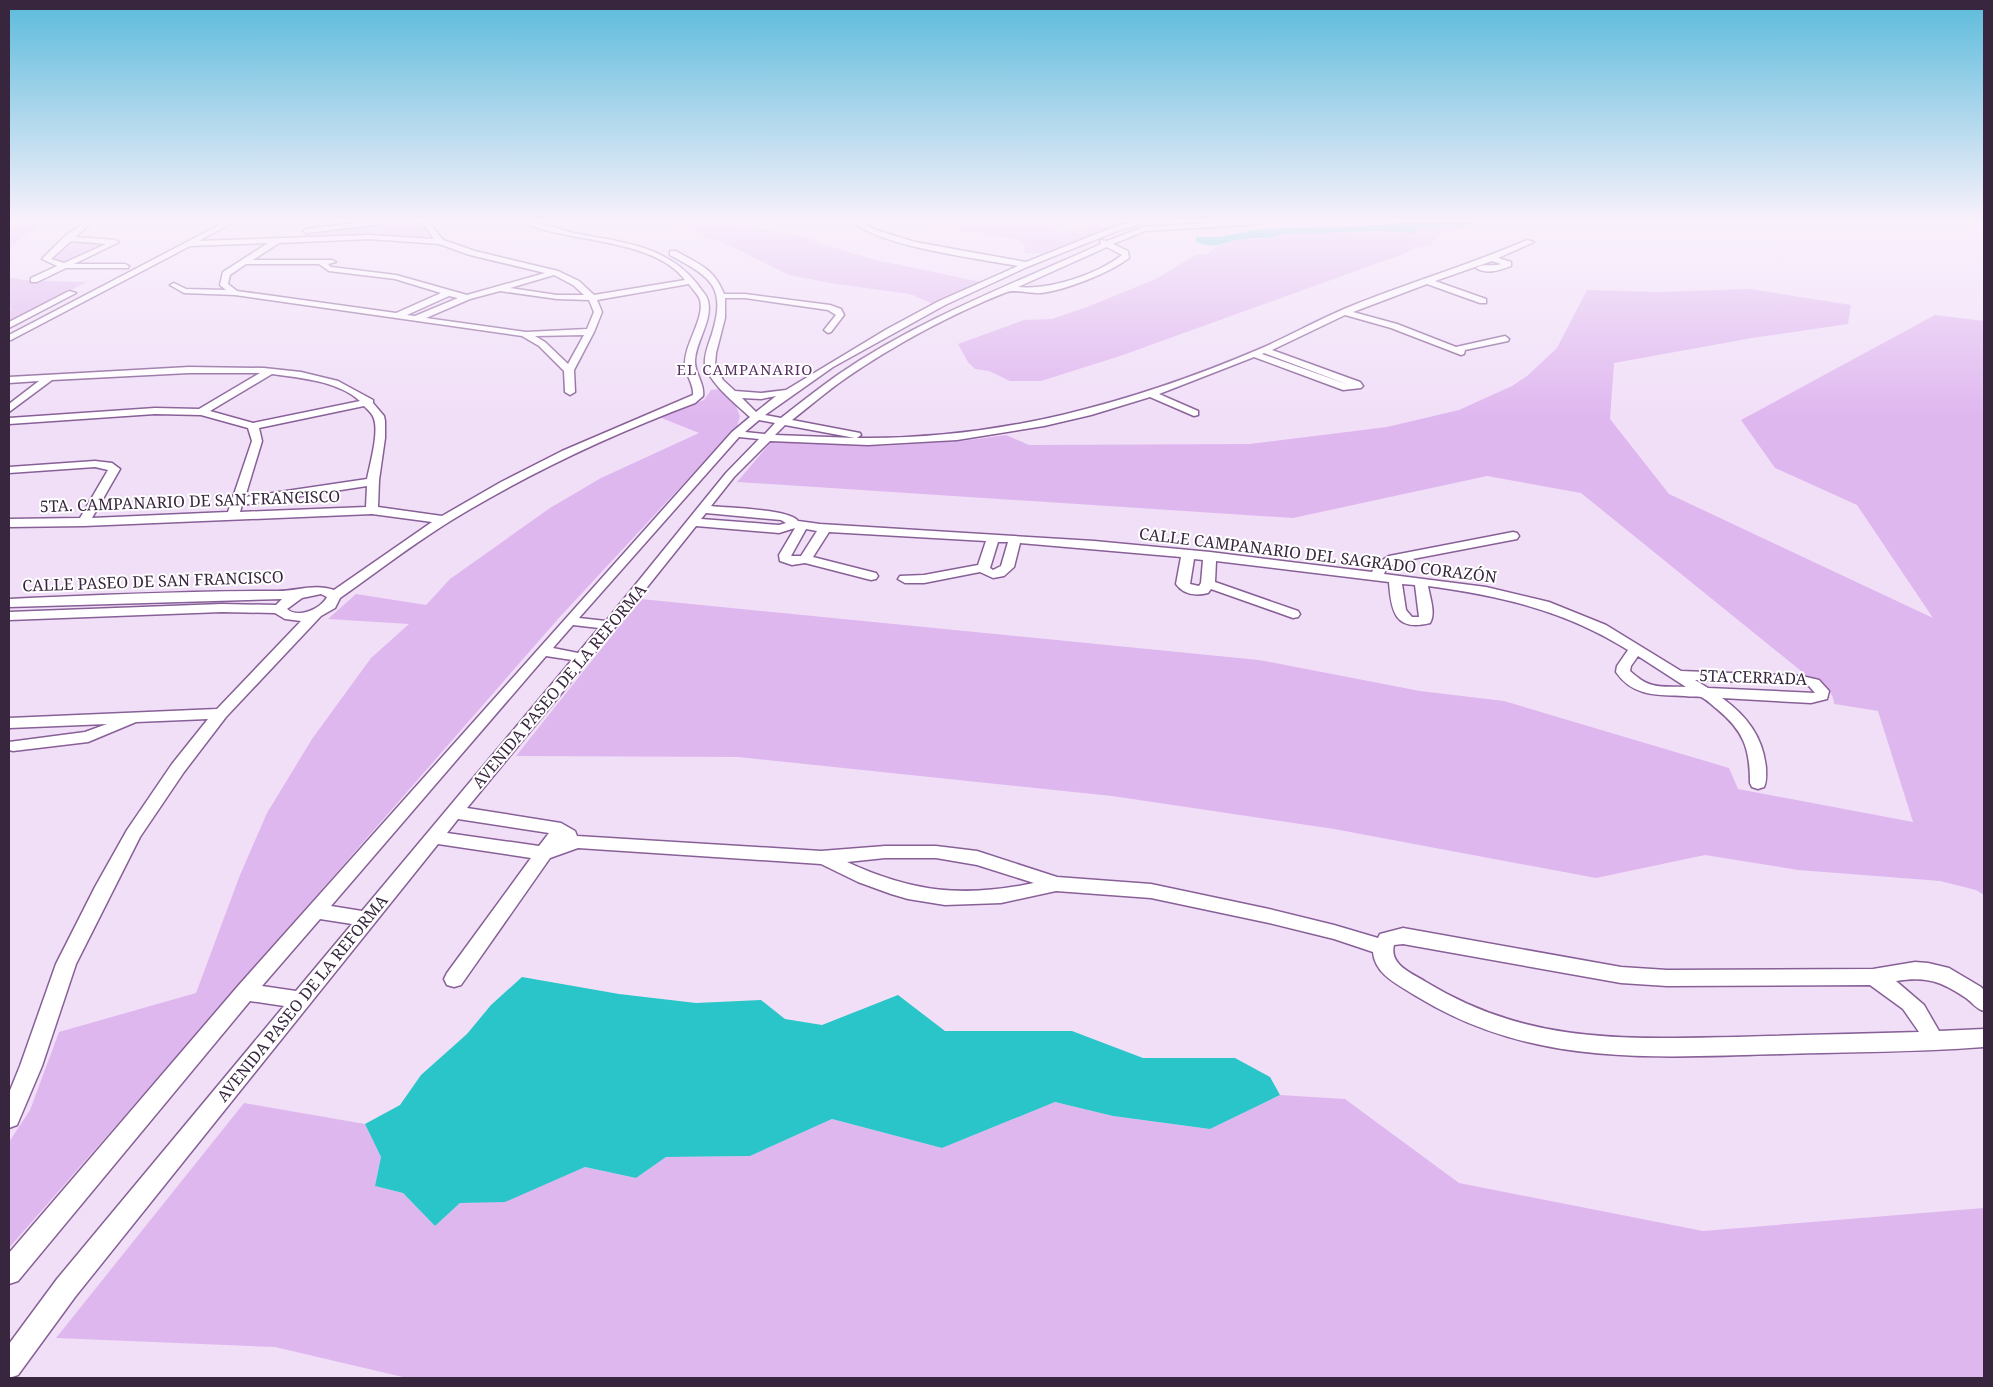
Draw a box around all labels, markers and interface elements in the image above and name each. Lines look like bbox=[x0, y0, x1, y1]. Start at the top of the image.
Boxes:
district label: EL CAMPANARIO bbox=[677, 359, 813, 379]
street label: 5TA. CAMPANARIO DE SAN FRANCISCO bbox=[39, 485, 341, 517]
street label: CALLE CAMPANARIO DEL SAGRADO CORAZÓN bbox=[1138, 522, 1498, 588]
street label: CALLE PASEO DE SAN FRANCISCO bbox=[22, 565, 284, 597]
street label: AVENIDA PASEO DE LA REFORMA bbox=[467, 579, 652, 793]
street label: 5TA CERRADA bbox=[1699, 664, 1808, 690]
street label: AVENIDA PASEO DE LA REFORMA bbox=[212, 889, 393, 1106]

